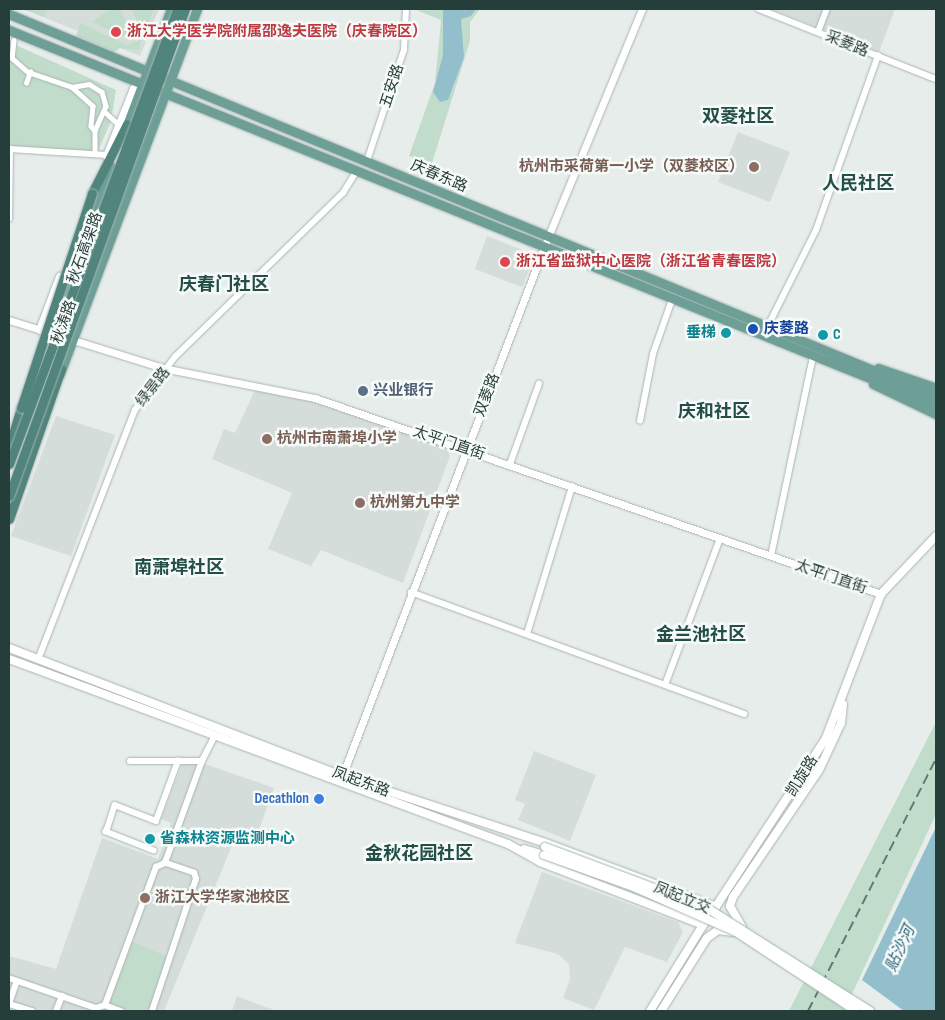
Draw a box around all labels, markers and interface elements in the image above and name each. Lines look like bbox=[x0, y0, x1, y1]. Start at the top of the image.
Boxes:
place label: 浙江大学医学院附属邵逸夫医院（庆春院区） bbox=[127, 23, 427, 41]
marker: 浙江大学医学院附属邵逸夫医院（庆春院区） bbox=[109, 25, 123, 39]
street label: 采菱路 bbox=[823, 27, 871, 61]
street label: 五安路 bbox=[376, 62, 408, 110]
district label: 双菱社区 bbox=[702, 106, 774, 128]
street label: 庆春东路 bbox=[408, 156, 470, 196]
place label: 杭州市采荷第一小学（双菱校区） bbox=[519, 158, 744, 176]
marker: 杭州市采荷第一小学（双菱校区） bbox=[748, 161, 760, 173]
district label: 人民社区 bbox=[822, 173, 894, 195]
street label: 秋石高架路 bbox=[64, 210, 106, 286]
place label: 浙江省监狱中心医院（浙江省青春医院） bbox=[516, 253, 786, 271]
marker: 浙江省监狱中心医院（浙江省青春医院） bbox=[498, 255, 512, 269]
district label: 庆春门社区 bbox=[179, 274, 269, 296]
street label: 秋涛路 bbox=[48, 298, 80, 346]
place label: 庆菱路 bbox=[764, 320, 809, 338]
marker: 庆菱路 bbox=[746, 322, 760, 336]
place label: 垂梯 bbox=[686, 324, 716, 342]
place label: C bbox=[833, 326, 841, 344]
marker: 垂梯 bbox=[720, 327, 732, 339]
marker: C bbox=[817, 329, 829, 341]
street label: 绿景路 bbox=[132, 364, 174, 410]
street label: 双菱路 bbox=[471, 371, 503, 419]
place label: 兴业银行 bbox=[373, 382, 433, 400]
marker: 兴业银行 bbox=[357, 385, 369, 397]
district label: 庆和社区 bbox=[678, 401, 750, 423]
street label: 太平门直街 bbox=[411, 422, 487, 464]
place label: 杭州市南萧埠小学 bbox=[277, 430, 397, 448]
marker: 杭州市南萧埠小学 bbox=[261, 433, 273, 445]
place label: 杭州第九中学 bbox=[370, 494, 460, 512]
marker: 杭州第九中学 bbox=[354, 497, 366, 509]
street label: 太平门直街 bbox=[793, 556, 869, 598]
district label: 南萧埠社区 bbox=[134, 557, 224, 579]
district label: 金兰池社区 bbox=[656, 624, 746, 646]
street label: 凯旋路 bbox=[782, 752, 822, 800]
street label: 凤起东路 bbox=[330, 763, 392, 801]
place label: Decathlon bbox=[255, 790, 309, 808]
marker: Decathlon bbox=[313, 793, 325, 805]
place label: 省森林资源监测中心 bbox=[160, 830, 295, 848]
marker: 省森林资源监测中心 bbox=[144, 833, 156, 845]
district label: 金秋花园社区 bbox=[365, 843, 473, 865]
street label: 凤起立交 bbox=[651, 878, 713, 918]
place label: 浙江大学华家池校区 bbox=[155, 889, 290, 907]
marker: 浙江大学华家池校区 bbox=[139, 892, 151, 904]
water label: 贴沙河 bbox=[882, 923, 920, 975]

